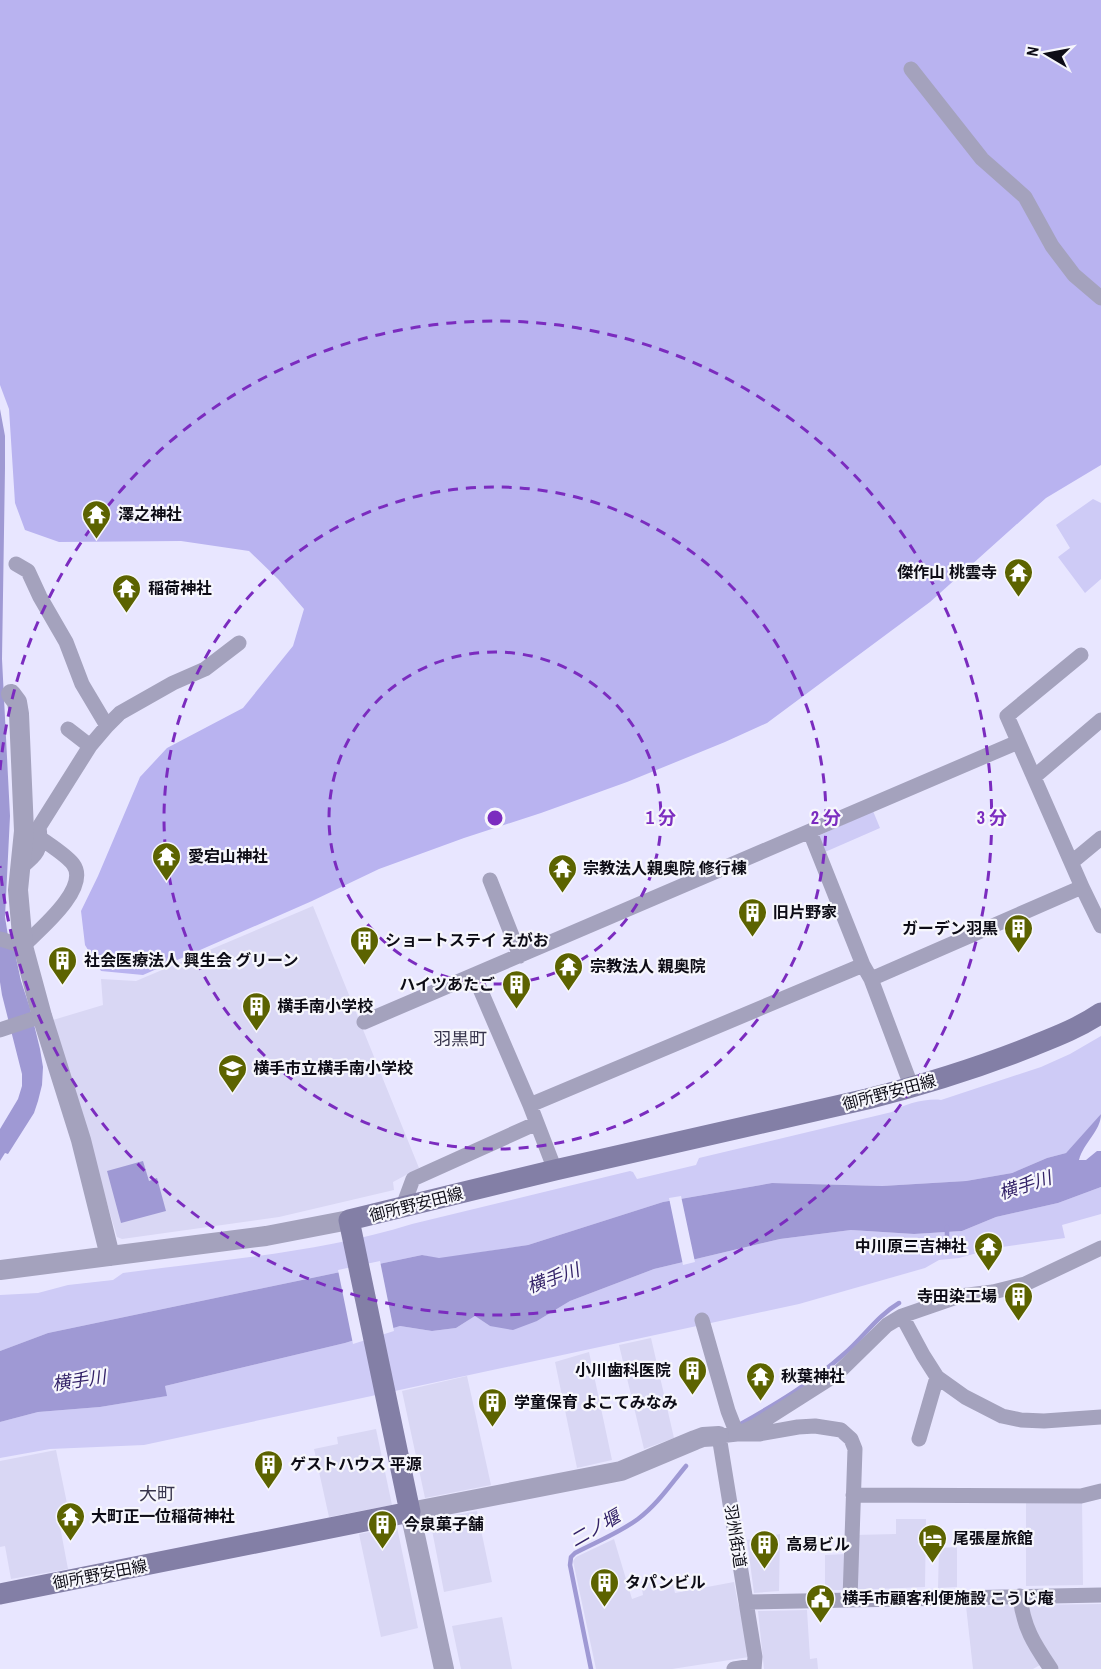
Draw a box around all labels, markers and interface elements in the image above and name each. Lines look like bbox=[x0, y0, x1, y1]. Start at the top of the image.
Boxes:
north arrow bbox=[1017, 24, 1077, 84]
text: N bbox=[1021, 45, 1044, 58]
temple icon: 澤之神社 bbox=[81, 498, 113, 540]
place label: 澤之神社 bbox=[118, 503, 182, 525]
temple icon: 傑作山 桃雲寺 bbox=[1002, 556, 1034, 598]
place label: 傑作山 桃雲寺 bbox=[897, 561, 997, 583]
temple icon: 稲荷神社 bbox=[111, 572, 143, 614]
place label: 稲荷神社 bbox=[148, 577, 212, 599]
text: 1 分 bbox=[646, 805, 676, 830]
text: 2 分 bbox=[811, 805, 841, 830]
text: 3 分 bbox=[977, 805, 1007, 830]
centre of rings bbox=[485, 808, 505, 828]
temple icon: 愛宕山神社 bbox=[151, 840, 183, 882]
place label: 愛宕山神社 bbox=[188, 845, 268, 867]
temple icon: 宗教法人親奥院 修行棟 bbox=[546, 852, 578, 894]
place label: 宗教法人親奥院 修行棟 bbox=[583, 857, 747, 879]
building icon: 旧片野家 bbox=[736, 896, 768, 938]
place label: 旧片野家 bbox=[773, 901, 837, 923]
building icon: ガーデン羽黒 bbox=[1003, 912, 1035, 954]
place label: ガーデン羽黒 bbox=[902, 917, 998, 939]
building icon: ショートステイ えがお bbox=[348, 924, 380, 966]
place label: ショートステイ えがお bbox=[385, 929, 549, 951]
building icon: 社会医療法人 興生会 グリーン bbox=[47, 944, 79, 986]
place label: 社会医療法人 興生会 グリーン bbox=[84, 949, 299, 971]
temple icon: 宗教法人 親奥院 bbox=[553, 950, 585, 992]
place label: 宗教法人 親奥院 bbox=[590, 955, 706, 977]
building icon: ハイツあたご bbox=[500, 968, 532, 1010]
place label: ハイツあたご bbox=[399, 973, 495, 995]
building icon: 横手南小学校 bbox=[240, 990, 272, 1032]
place label: 横手南小学校 bbox=[277, 995, 373, 1017]
district label: 羽黒町 bbox=[433, 1026, 487, 1051]
school or university icon: 横手市立横手南小学校 bbox=[216, 1052, 248, 1094]
place label: 横手市立横手南小学校 bbox=[253, 1057, 413, 1079]
street label: 御所野安田線 bbox=[840, 1069, 938, 1115]
water label: 横手川 bbox=[995, 1164, 1056, 1205]
street label: 御所野安田線 bbox=[367, 1182, 465, 1226]
temple icon: 中川原三吉神社 bbox=[972, 1230, 1004, 1272]
place label: 中川原三吉神社 bbox=[855, 1235, 967, 1257]
water label: 横手川 bbox=[523, 1256, 585, 1299]
building icon: 寺田染工場 bbox=[1002, 1280, 1034, 1322]
place label: 寺田染工場 bbox=[917, 1285, 997, 1307]
building icon: 小川歯科医院 bbox=[676, 1354, 708, 1396]
place label: 小川歯科医院 bbox=[575, 1359, 671, 1381]
temple icon: 秋葉神社 bbox=[744, 1360, 776, 1402]
water label: 横手川 bbox=[51, 1364, 109, 1396]
place label: 秋葉神社 bbox=[781, 1365, 845, 1387]
building icon: 学童保育 よこてみなみ bbox=[477, 1386, 509, 1428]
place label: 学童保育 よこてみなみ bbox=[514, 1391, 678, 1413]
building icon: ゲストハウス 平源 bbox=[253, 1448, 285, 1490]
place label: ゲストハウス 平源 bbox=[290, 1453, 422, 1475]
district label: 大町 bbox=[139, 1481, 175, 1506]
temple icon: 大町正一位稲荷神社 bbox=[54, 1500, 86, 1542]
water label: 二ノ堰 bbox=[565, 1502, 627, 1552]
street label: 羽州街道 bbox=[720, 1503, 752, 1569]
place label: 大町正一位稲荷神社 bbox=[91, 1505, 235, 1527]
building icon: 今泉菓子舗 bbox=[367, 1508, 399, 1550]
place label: 今泉菓子舗 bbox=[404, 1513, 484, 1535]
hotel icon: 尾張屋旅館 bbox=[916, 1522, 948, 1564]
place label: 尾張屋旅館 bbox=[953, 1527, 1033, 1549]
building icon: 高易ビル bbox=[749, 1528, 781, 1570]
place label: 高易ビル bbox=[786, 1533, 850, 1555]
street label: 御所野安田線 bbox=[51, 1554, 149, 1594]
building icon: タパンビル bbox=[588, 1566, 620, 1608]
place label: タパンビル bbox=[625, 1571, 706, 1593]
public building icon: 横手市顧客利便施設 こうじ庵 bbox=[805, 1582, 837, 1624]
place label: 横手市顧客利便施設 こうじ庵 bbox=[842, 1587, 1054, 1609]

